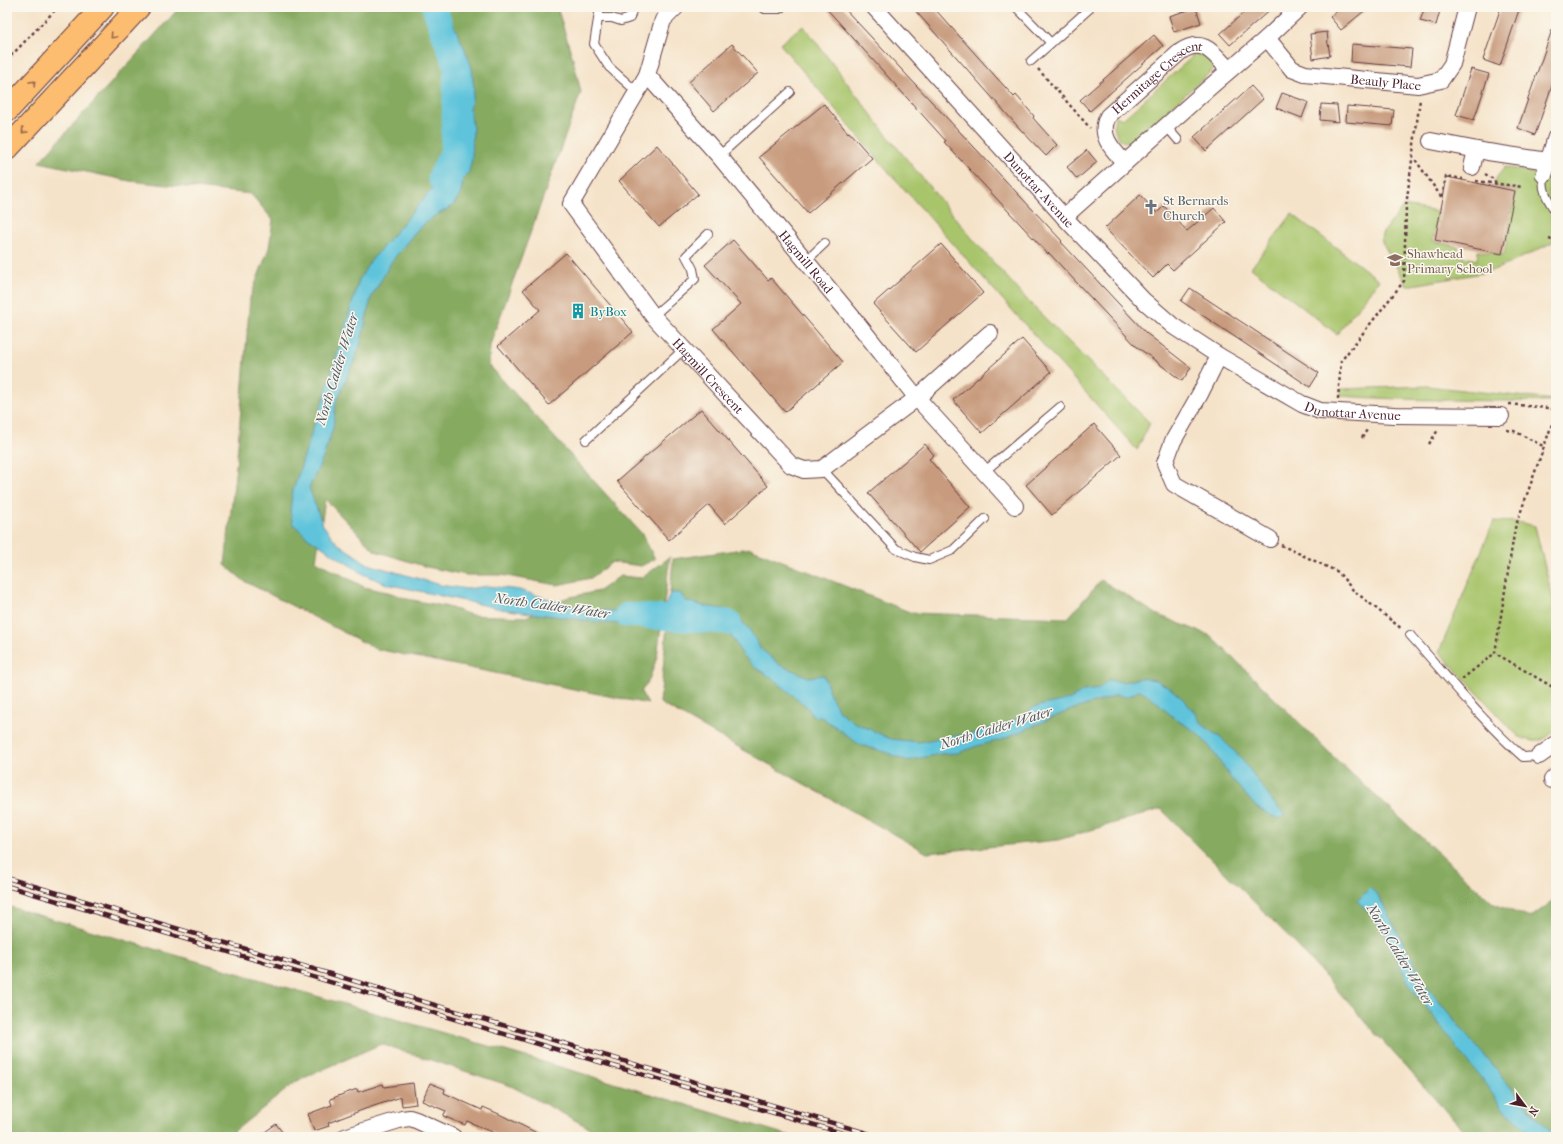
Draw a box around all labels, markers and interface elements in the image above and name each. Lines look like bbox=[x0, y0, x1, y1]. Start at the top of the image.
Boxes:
one-way arrow bbox=[110, 31, 117, 38]
street label: Hermitage Crescent bbox=[1108, 38, 1205, 117]
street label: Beauly Place bbox=[1350, 71, 1422, 93]
one-way arrow bbox=[29, 80, 36, 88]
one-way arrow bbox=[22, 126, 29, 133]
street label: Dunottar Avenue bbox=[1001, 148, 1078, 231]
place label: St Bernards Church bbox=[1163, 193, 1229, 223]
church icon: St Bernards Church bbox=[1142, 198, 1160, 216]
street label: Hagmill Road bbox=[776, 227, 837, 297]
place label: Shawhead Primary School bbox=[1407, 246, 1493, 276]
school or university icon: Shawhead Primary School bbox=[1386, 251, 1404, 269]
building icon: ByBox bbox=[569, 302, 587, 320]
place label: ByBox bbox=[590, 304, 627, 319]
water label: North Calder Water bbox=[312, 309, 363, 428]
street label: Hagmill Crescent bbox=[670, 335, 747, 417]
street label: Dunottar Avenue bbox=[1302, 398, 1401, 423]
water label: North Calder Water bbox=[492, 589, 613, 623]
water label: North Calder Water bbox=[937, 702, 1056, 753]
water label: North Calder Water bbox=[1362, 900, 1438, 1011]
north arrow bbox=[1505, 1086, 1545, 1126]
text: N bbox=[1525, 1104, 1541, 1119]

